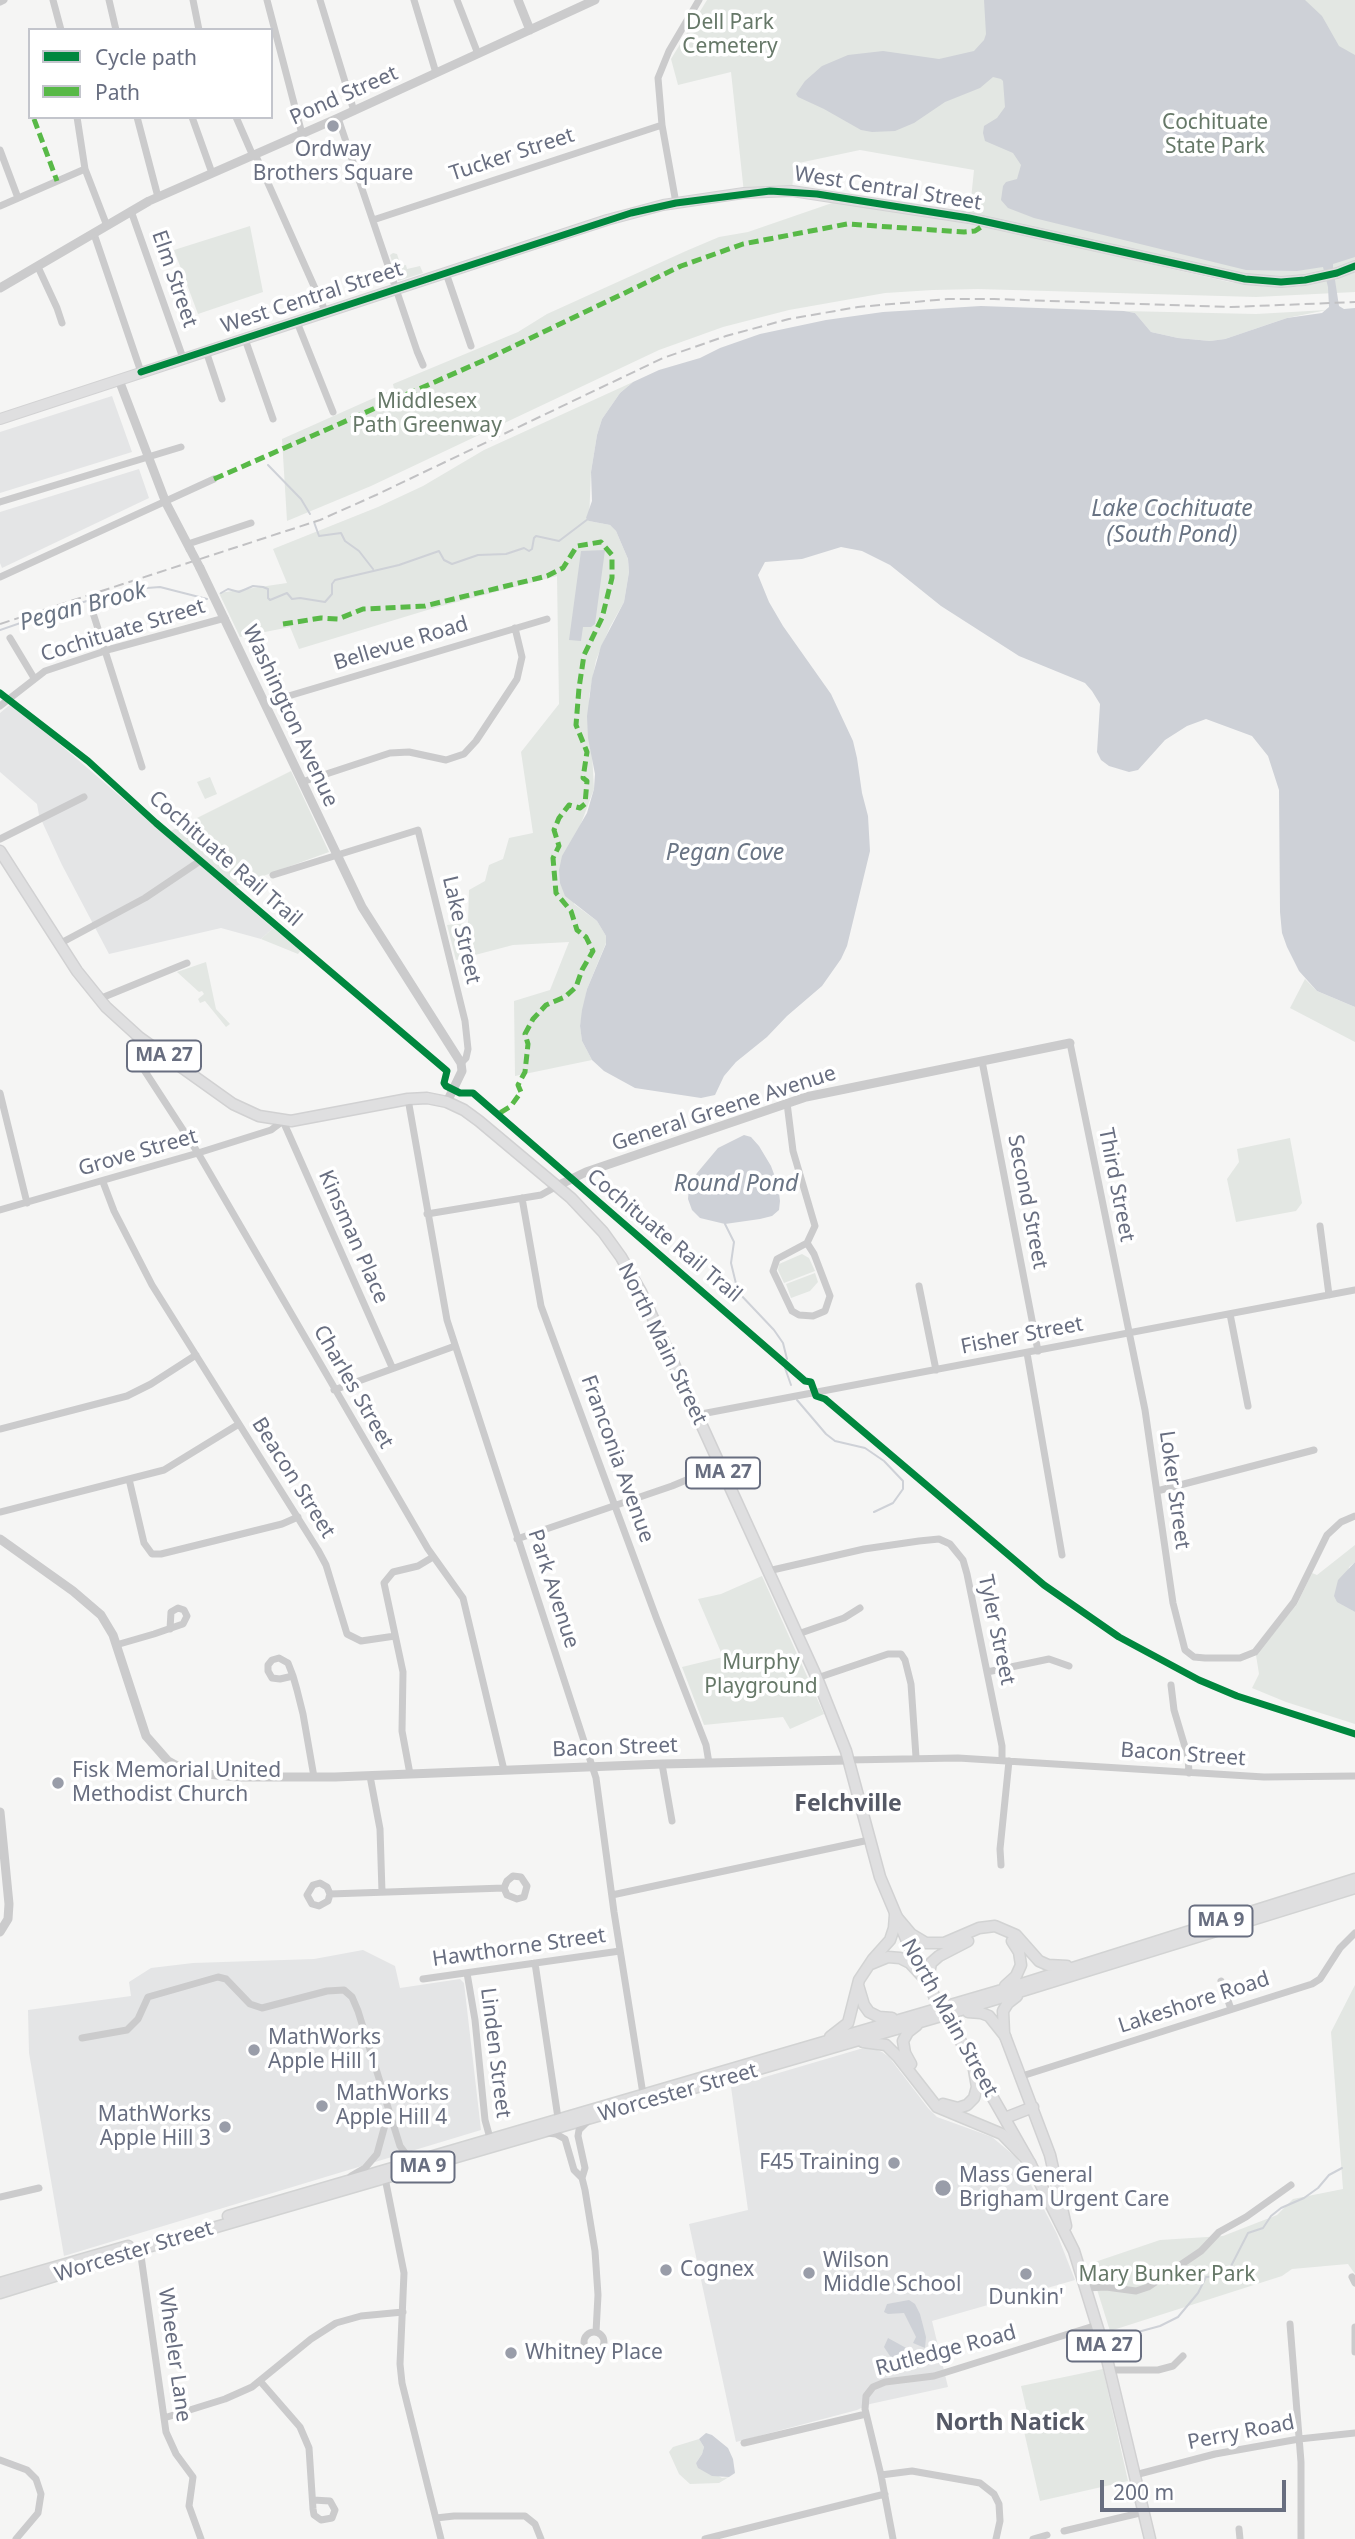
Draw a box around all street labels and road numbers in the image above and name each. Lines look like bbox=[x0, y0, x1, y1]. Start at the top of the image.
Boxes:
street label: Pond Street bbox=[286, 61, 402, 131]
street label: Tucker Street bbox=[447, 123, 577, 187]
street label: West Central Street bbox=[793, 162, 983, 216]
street label: Elm Street bbox=[146, 227, 202, 331]
street label: West Central Street bbox=[218, 257, 406, 339]
street label: Cochituate Street bbox=[38, 594, 208, 668]
street label: Bellevue Road bbox=[331, 612, 471, 676]
street label: Washington Avenue bbox=[237, 621, 343, 811]
street label: Cochituate Rail Trail bbox=[143, 786, 307, 932]
street label: Lake Street bbox=[436, 874, 486, 986]
road number: MA 27 bbox=[127, 1040, 201, 1072]
street label: General Greene Avenue bbox=[609, 1061, 839, 1157]
street label: Grove Street bbox=[76, 1124, 200, 1182]
street label: Third Street bbox=[1093, 1126, 1139, 1244]
street label: Second Street bbox=[1002, 1133, 1052, 1271]
street label: Cochituate Rail Trail bbox=[581, 1164, 747, 1308]
street label: Kinsman Place bbox=[312, 1166, 394, 1308]
street label: North Main Street bbox=[612, 1259, 712, 1429]
street label: Fisher Street bbox=[959, 1312, 1085, 1360]
street label: Charles Street bbox=[308, 1321, 398, 1453]
street label: Franconia Avenue bbox=[575, 1372, 659, 1546]
street label: Beacon Street bbox=[246, 1413, 340, 1543]
street label: Loker Street bbox=[1153, 1429, 1195, 1551]
road number: MA 27 bbox=[686, 1457, 760, 1488]
street label: Park Avenue bbox=[522, 1526, 584, 1652]
street label: Tyler Street bbox=[972, 1573, 1020, 1687]
street label: Bacon Street bbox=[552, 1733, 678, 1763]
street label: Bacon Street bbox=[1120, 1738, 1246, 1772]
road number: MA 9 bbox=[1190, 1906, 1252, 1937]
street label: Hawthorne Street bbox=[431, 1923, 607, 1973]
street label: North Main Street bbox=[895, 1935, 1003, 2101]
street label: Lakeshore Road bbox=[1115, 1967, 1273, 2039]
street label: Linden Street bbox=[474, 1986, 516, 2120]
street label: Worcester Street bbox=[596, 2058, 760, 2128]
road number: MA 9 bbox=[392, 2152, 454, 2182]
street label: Worcester Street bbox=[52, 2216, 216, 2288]
street label: Wheeler Lane bbox=[152, 2286, 196, 2424]
street label: Rutledge Road bbox=[873, 2320, 1019, 2382]
road number: MA 27 bbox=[1067, 2330, 1141, 2362]
street label: Perry Road bbox=[1185, 2410, 1297, 2456]

